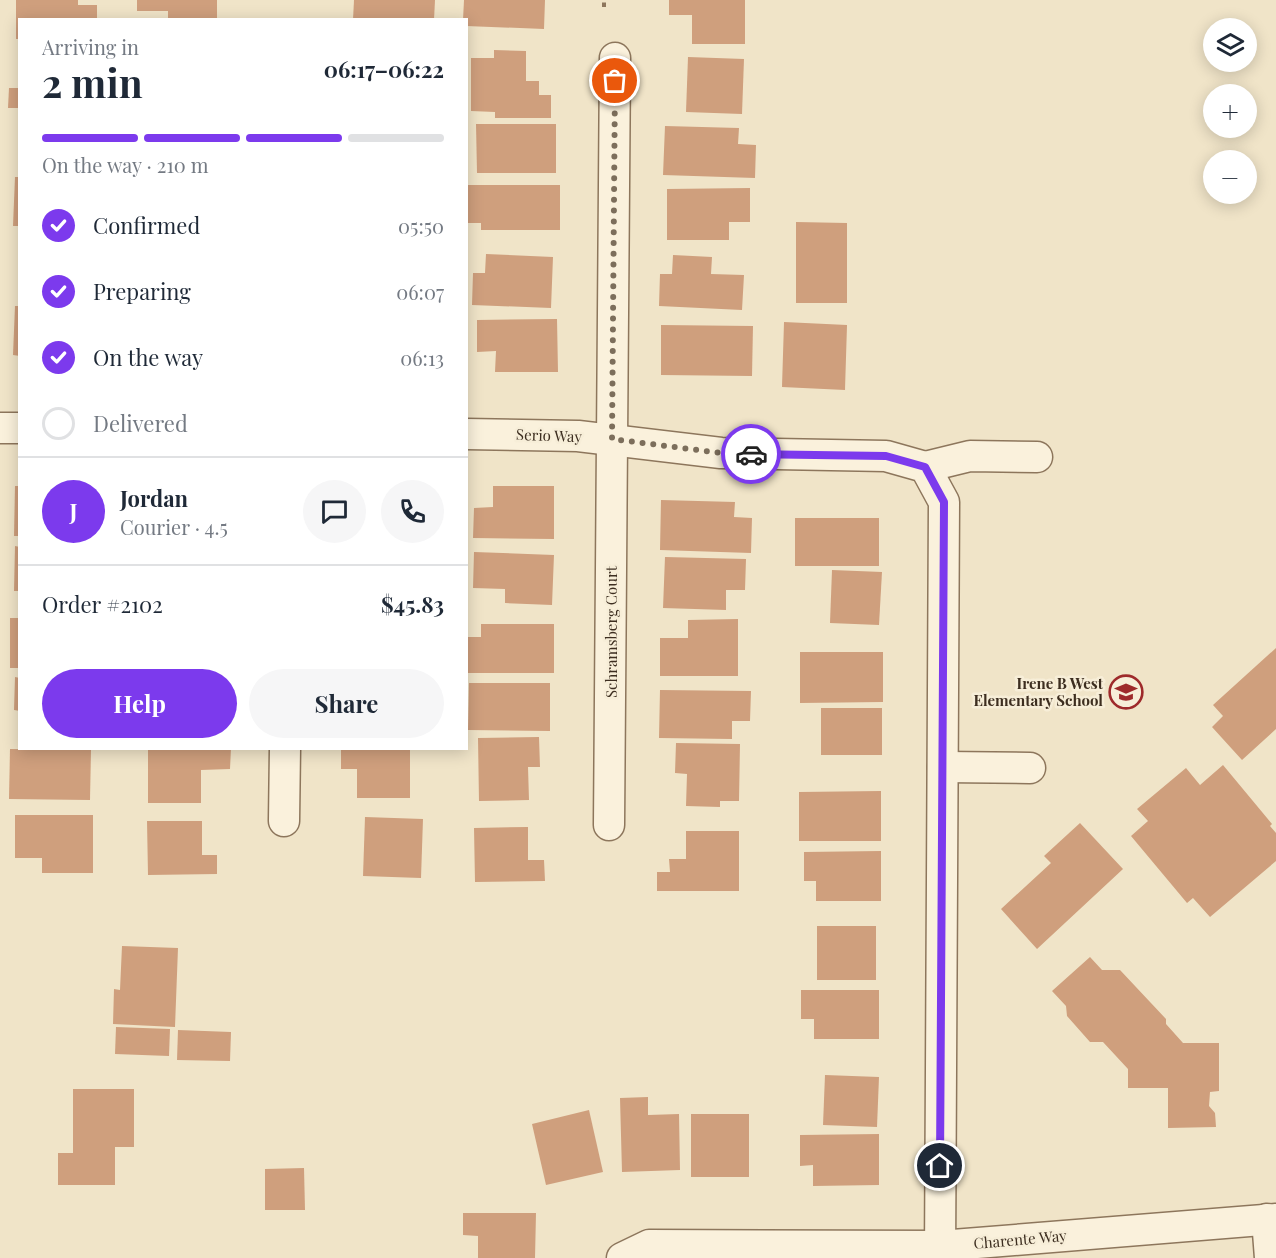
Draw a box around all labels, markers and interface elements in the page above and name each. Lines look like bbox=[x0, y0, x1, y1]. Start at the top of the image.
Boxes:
map controls bbox=[1203, 18, 1257, 204]
button: layers bbox=[1203, 18, 1257, 72]
text: Arriving in bbox=[42, 33, 139, 60]
text: 06:17–06:22 bbox=[324, 54, 444, 84]
pin bbox=[589, 55, 640, 106]
text: 2 min bbox=[42, 56, 143, 108]
icon: bag bbox=[598, 64, 631, 97]
button: + bbox=[1203, 84, 1257, 138]
button: − bbox=[1203, 150, 1257, 204]
text: On the way · 210 m bbox=[42, 151, 209, 178]
icon: check bbox=[42, 209, 75, 242]
text: Confirmed bbox=[93, 210, 200, 240]
text: 05:50 bbox=[398, 212, 444, 239]
icon: check bbox=[42, 275, 75, 308]
text: Preparing bbox=[93, 276, 191, 306]
text: 06:07 bbox=[396, 278, 444, 305]
icon: check bbox=[42, 341, 75, 374]
text: On the way bbox=[93, 342, 203, 372]
text: 06:13 bbox=[400, 344, 444, 371]
text: Delivered bbox=[93, 408, 188, 438]
street label: Serio Way bbox=[516, 424, 583, 446]
courier bbox=[721, 424, 781, 484]
icon: car bbox=[735, 438, 768, 471]
button: chat bbox=[303, 480, 366, 543]
button: phone bbox=[381, 480, 444, 543]
text: Jordan bbox=[120, 483, 188, 513]
text: J bbox=[69, 496, 78, 526]
text: Courier · 4.5 bbox=[120, 513, 228, 540]
street label: Schramsberg Court bbox=[601, 565, 621, 698]
text: Order #2102 bbox=[42, 589, 163, 619]
text: $45.83 bbox=[381, 589, 444, 619]
button: Help bbox=[42, 669, 237, 738]
button: Share bbox=[249, 669, 444, 738]
place label: Irene B West Elementary School bbox=[974, 673, 1104, 710]
school or university icon: Irene B West Elementary School bbox=[1108, 674, 1144, 710]
pin bbox=[914, 1140, 965, 1191]
icon: home bbox=[923, 1149, 956, 1182]
street label: Charente Way bbox=[973, 1225, 1068, 1253]

